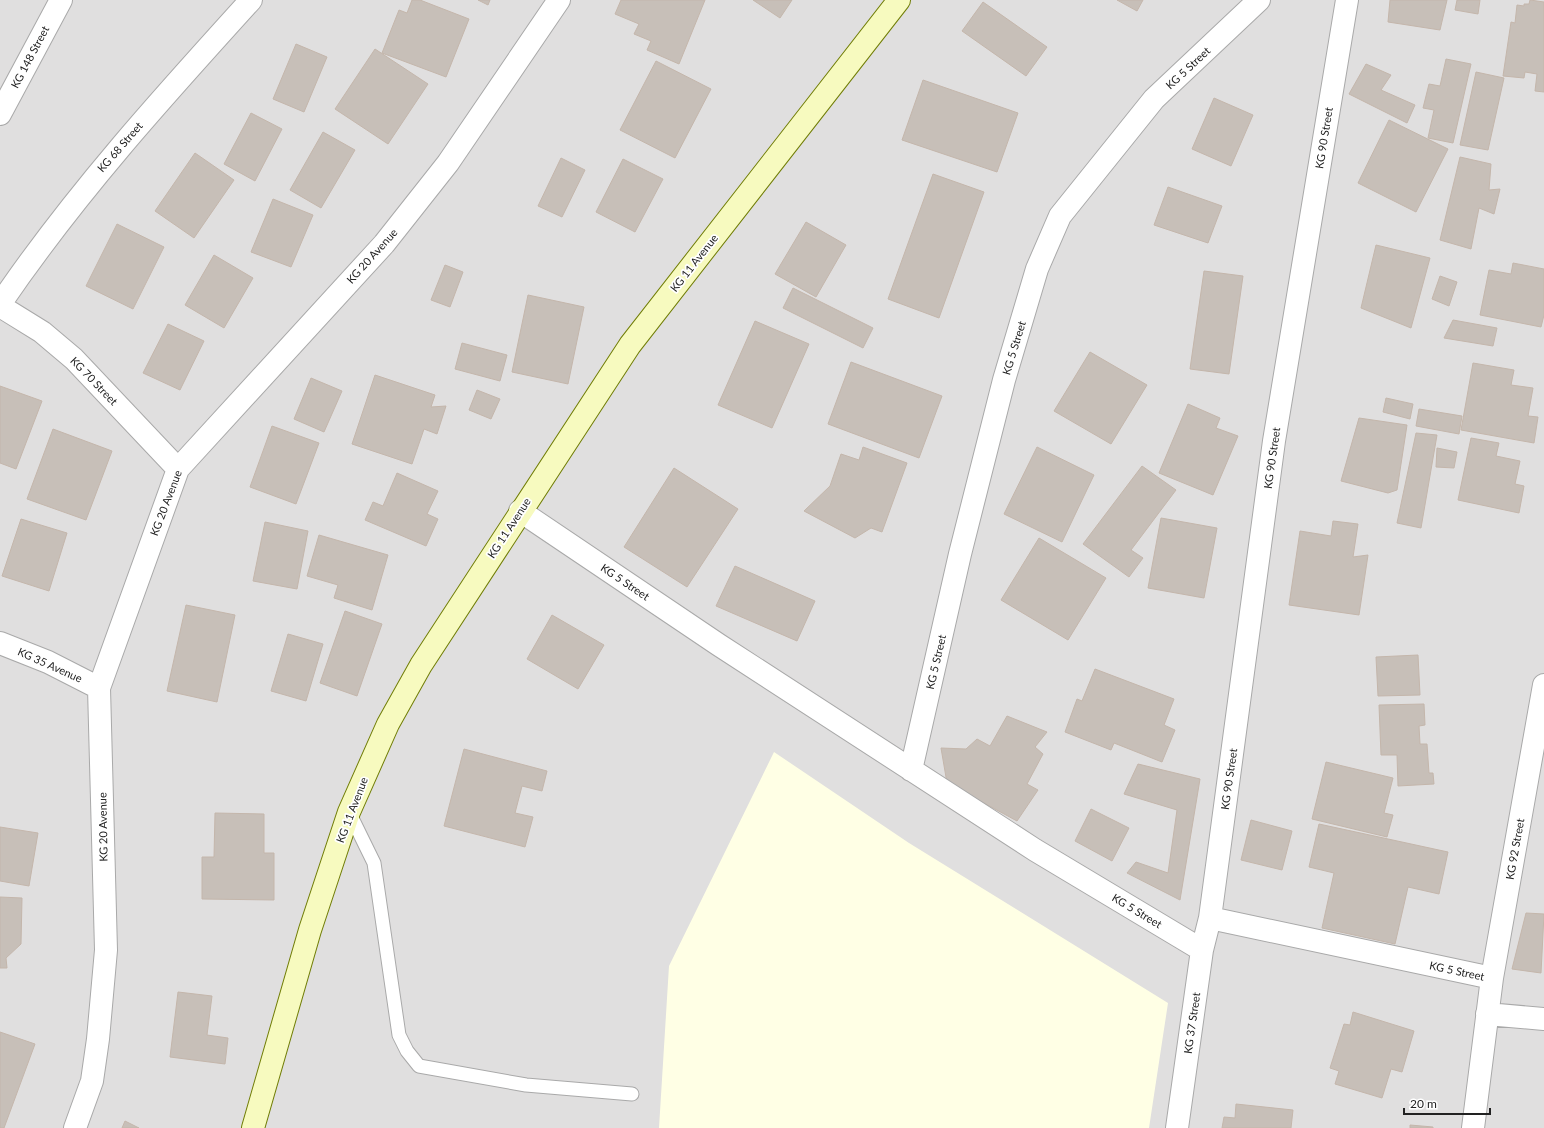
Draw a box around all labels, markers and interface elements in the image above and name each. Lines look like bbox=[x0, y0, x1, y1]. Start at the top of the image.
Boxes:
street label: KG 148 Street bbox=[8, 23, 51, 90]
street label: KG 5 Street bbox=[1163, 44, 1213, 91]
street label: KG 90 Street bbox=[1312, 106, 1335, 170]
street label: KG 68 Street bbox=[94, 119, 145, 174]
street label: KG 20 Avenue bbox=[344, 225, 400, 286]
street label: KG 11 Avenue bbox=[667, 231, 720, 294]
street label: KG 5 Street bbox=[999, 319, 1028, 376]
street label: KG 70 Street bbox=[68, 354, 121, 408]
street label: KG 90 Street bbox=[1261, 426, 1282, 490]
street label: KG 20 Avenue bbox=[147, 468, 184, 537]
street label: KG 11 Avenue bbox=[484, 495, 533, 560]
street label: KG 5 Street bbox=[599, 561, 652, 603]
street label: KG 5 Street bbox=[923, 633, 948, 691]
street label: KG 35 Avenue bbox=[16, 645, 85, 685]
street label: KG 90 Street bbox=[1218, 747, 1239, 811]
street label: KG 11 Avenue bbox=[333, 775, 370, 844]
street label: KG 20 Avenue bbox=[95, 792, 110, 862]
street label: KG 92 Street bbox=[1503, 817, 1526, 881]
street label: KG 5 Street bbox=[1110, 891, 1165, 931]
street label: KG 5 Street bbox=[1428, 958, 1486, 983]
street label: KG 37 Street bbox=[1181, 991, 1202, 1055]
scale bar bbox=[1404, 1090, 1490, 1116]
text: 20 m bbox=[1410, 1096, 1437, 1111]

